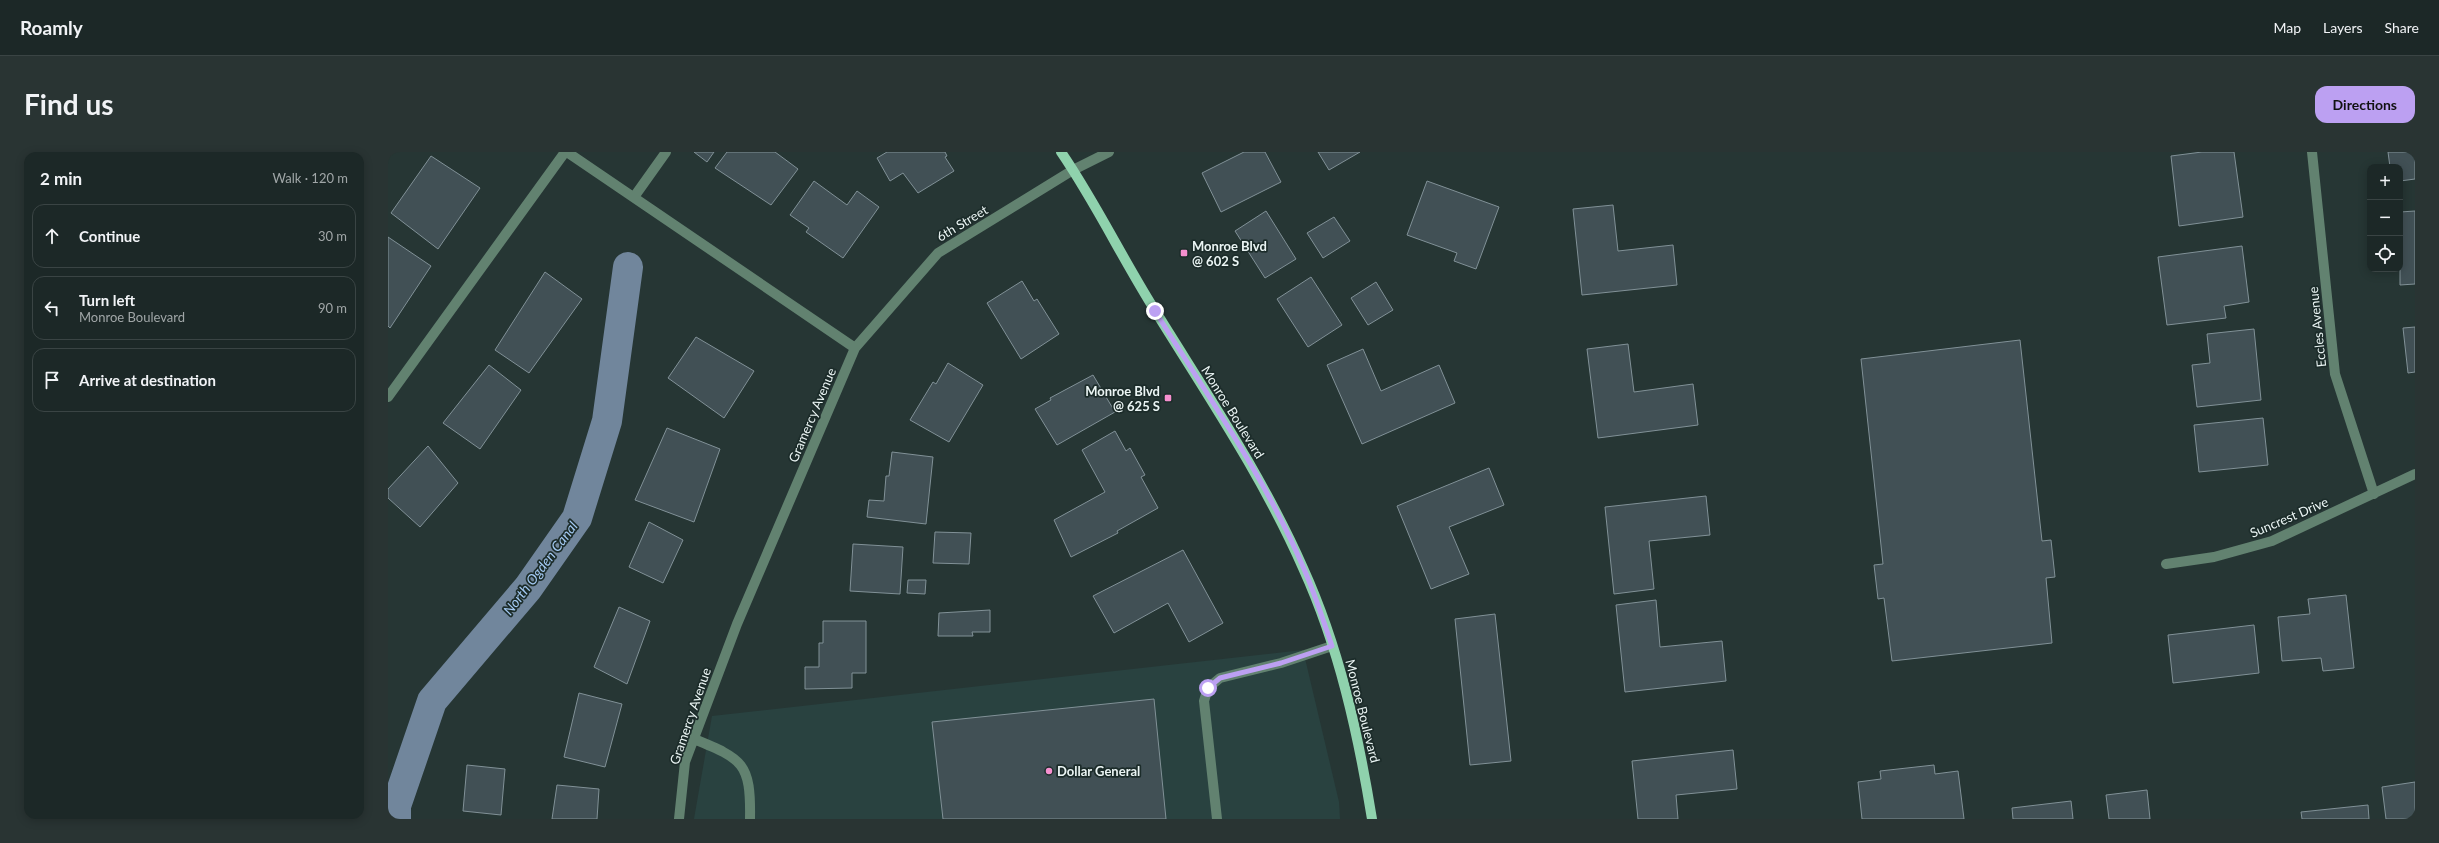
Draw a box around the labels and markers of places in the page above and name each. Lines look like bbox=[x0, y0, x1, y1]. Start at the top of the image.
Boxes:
place label: Monroe Blvd @ 602 S bbox=[1192, 238, 1267, 269]
marker: Monroe Blvd @ 602 S bbox=[1179, 248, 1189, 258]
place label: Monroe Blvd @ 625 S bbox=[1085, 383, 1160, 414]
marker: Monroe Blvd @ 625 S bbox=[1163, 393, 1173, 403]
place label: Dollar General bbox=[1057, 763, 1140, 779]
marker: Dollar General bbox=[1044, 766, 1054, 776]

